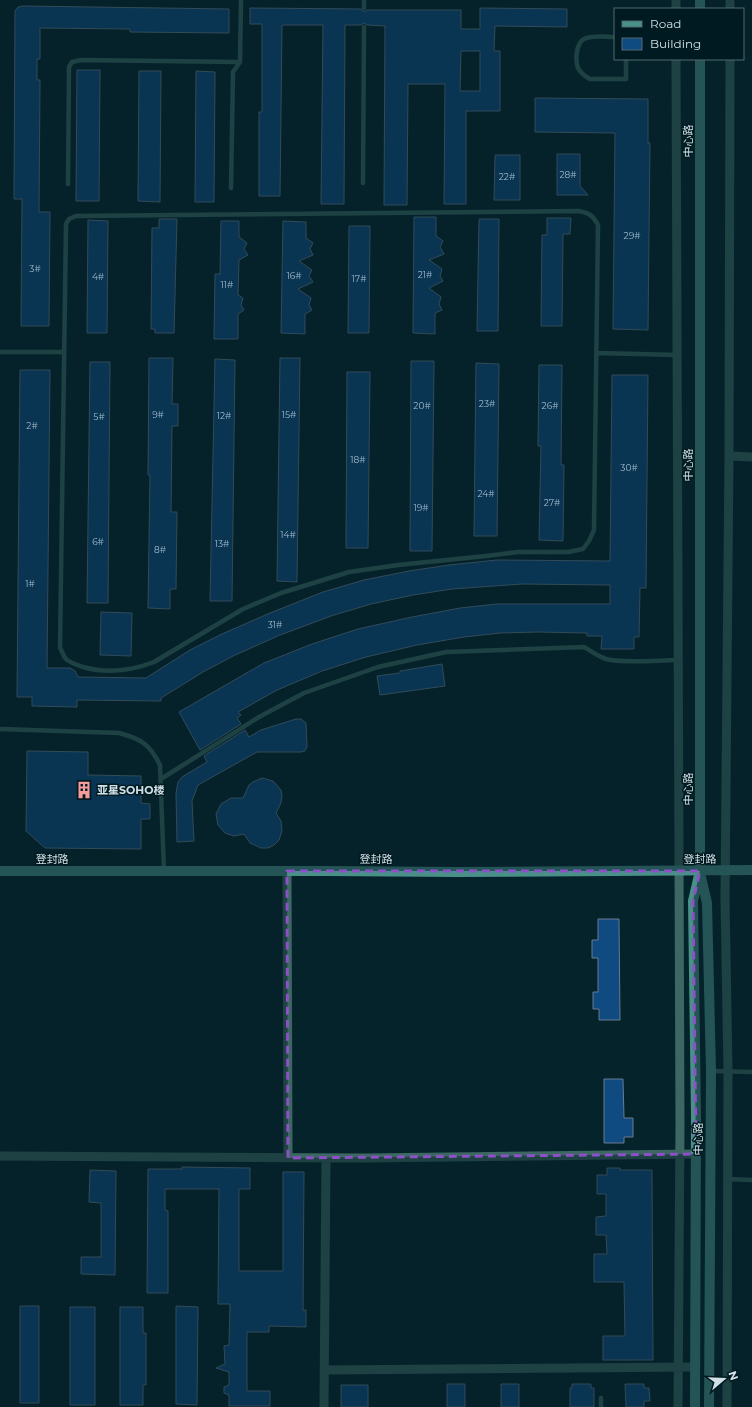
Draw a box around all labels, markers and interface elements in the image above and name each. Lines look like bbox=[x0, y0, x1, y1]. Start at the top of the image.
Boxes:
legend bbox=[614, 8, 744, 60]
text: Road bbox=[650, 16, 681, 31]
text: Building bbox=[650, 36, 701, 51]
street label: 中心路 bbox=[681, 125, 695, 158]
house number: 28# bbox=[559, 169, 577, 180]
house number: 22# bbox=[499, 171, 515, 182]
house number: 29# bbox=[624, 230, 640, 241]
house number: 3# bbox=[29, 263, 41, 274]
house number: 21# bbox=[418, 269, 432, 280]
house number: 16# bbox=[287, 270, 302, 281]
house number: 4# bbox=[92, 271, 104, 282]
house number: 17# bbox=[352, 273, 366, 284]
house number: 11# bbox=[221, 279, 233, 290]
house number: 23# bbox=[479, 398, 495, 409]
house number: 20# bbox=[413, 400, 431, 411]
house number: 26# bbox=[542, 400, 558, 411]
house number: 9# bbox=[152, 409, 164, 420]
house number: 15# bbox=[282, 409, 296, 420]
house number: 12# bbox=[217, 410, 231, 421]
house number: 5# bbox=[93, 411, 105, 422]
house number: 2# bbox=[26, 420, 38, 431]
street label: 中心路 bbox=[681, 449, 695, 482]
house number: 18# bbox=[350, 454, 366, 465]
house number: 30# bbox=[620, 462, 638, 473]
house number: 24# bbox=[477, 488, 495, 499]
house number: 27# bbox=[544, 497, 560, 508]
house number: 19# bbox=[414, 502, 429, 513]
house number: 14# bbox=[280, 529, 296, 540]
house number: 6# bbox=[92, 536, 104, 547]
house number: 13# bbox=[215, 538, 229, 549]
house number: 8# bbox=[154, 544, 166, 555]
house number: 1# bbox=[25, 578, 35, 589]
house number: 31# bbox=[268, 619, 282, 630]
street label: 中心路 bbox=[681, 773, 695, 806]
building icon: 亚星SOHO楼 bbox=[74, 780, 94, 800]
place label: 亚星SOHO楼 bbox=[97, 783, 164, 797]
street label: 登封路 bbox=[36, 852, 69, 866]
street label: 登封路 bbox=[359, 852, 393, 866]
street label: 登封路 bbox=[683, 852, 717, 866]
street label: 中心路 bbox=[691, 1123, 705, 1156]
north arrow bbox=[704, 1359, 744, 1399]
text: N bbox=[725, 1369, 742, 1382]

